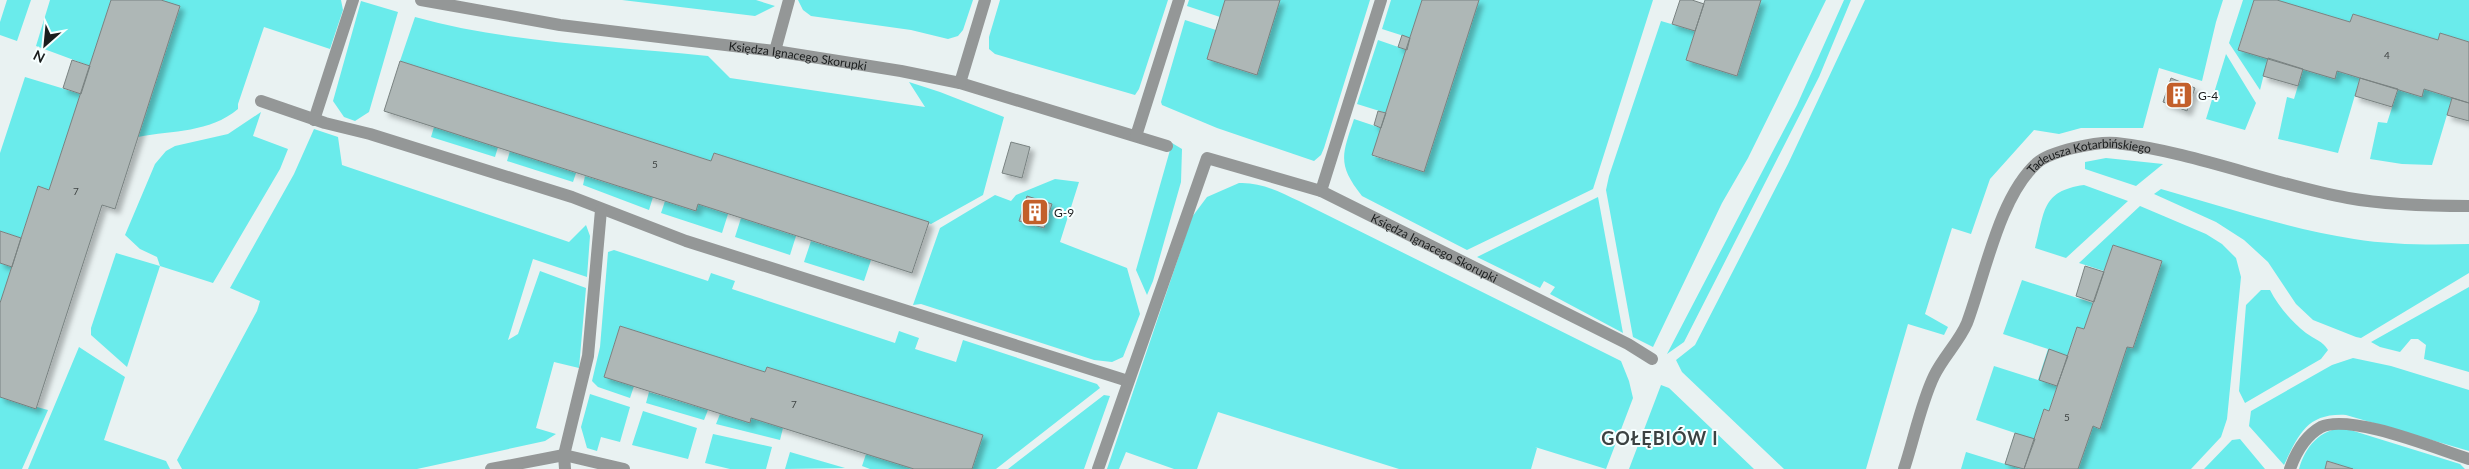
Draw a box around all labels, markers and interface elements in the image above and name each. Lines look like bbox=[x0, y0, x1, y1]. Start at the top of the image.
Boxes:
north arrow bbox=[20, 20, 70, 70]
street label: Księdza Ignacego Skorupki bbox=[728, 38, 868, 73]
text: N bbox=[30, 47, 48, 67]
house number: 4 bbox=[2384, 49, 2390, 61]
building icon: G-4 bbox=[2164, 80, 2194, 110]
place label: G-4 bbox=[2198, 88, 2218, 103]
street label: Tadeusza Kotarbińskiego bbox=[2023, 135, 2153, 176]
house number: 5 bbox=[652, 158, 658, 170]
house number: 7 bbox=[73, 185, 79, 197]
building icon: G-9 bbox=[1020, 197, 1050, 227]
place label: G-9 bbox=[1054, 205, 1074, 220]
street label: Księdza Ignacego Skorupki bbox=[1369, 210, 1500, 285]
house number: 7 bbox=[791, 398, 797, 410]
house number: 5 bbox=[2064, 411, 2070, 423]
district label: GOŁĘBIÓW I bbox=[1601, 427, 1719, 449]

